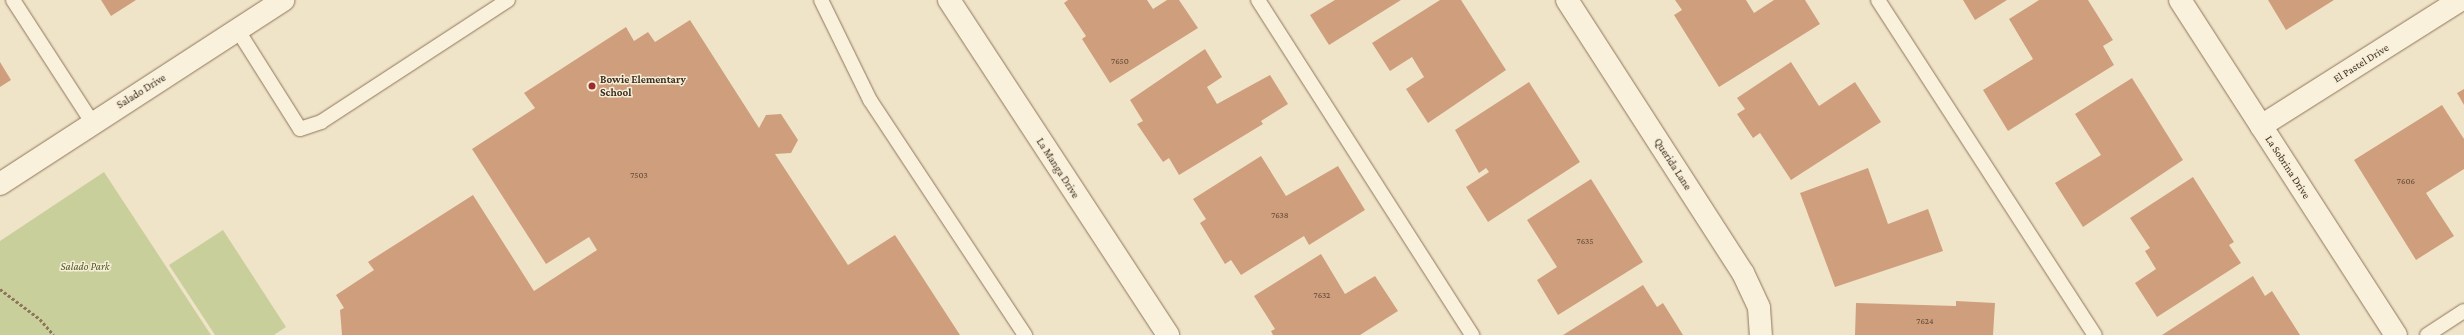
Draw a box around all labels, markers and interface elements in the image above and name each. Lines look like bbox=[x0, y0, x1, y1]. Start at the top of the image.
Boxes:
street label: El Pastel Drive bbox=[2331, 41, 2391, 85]
house number: 7650 bbox=[1111, 56, 1129, 66]
street label: Salado Drive bbox=[114, 71, 168, 111]
place label: Bowie Elementary School bbox=[600, 73, 686, 99]
marker: Bowie Elementary School bbox=[587, 81, 597, 91]
street label: La Sobrina Drive bbox=[2263, 133, 2313, 201]
street label: La Manga Drive bbox=[1034, 135, 1082, 201]
street label: Querida Lane bbox=[1651, 136, 1695, 192]
house number: 7503 bbox=[630, 170, 648, 180]
house number: 7606 bbox=[2397, 176, 2415, 186]
house number: 7638 bbox=[1271, 210, 1289, 220]
house number: 7635 bbox=[1577, 236, 1593, 246]
park label: Salado Park bbox=[60, 259, 110, 273]
house number: 7632 bbox=[1314, 290, 1330, 300]
house number: 7624 bbox=[1916, 316, 1934, 326]

